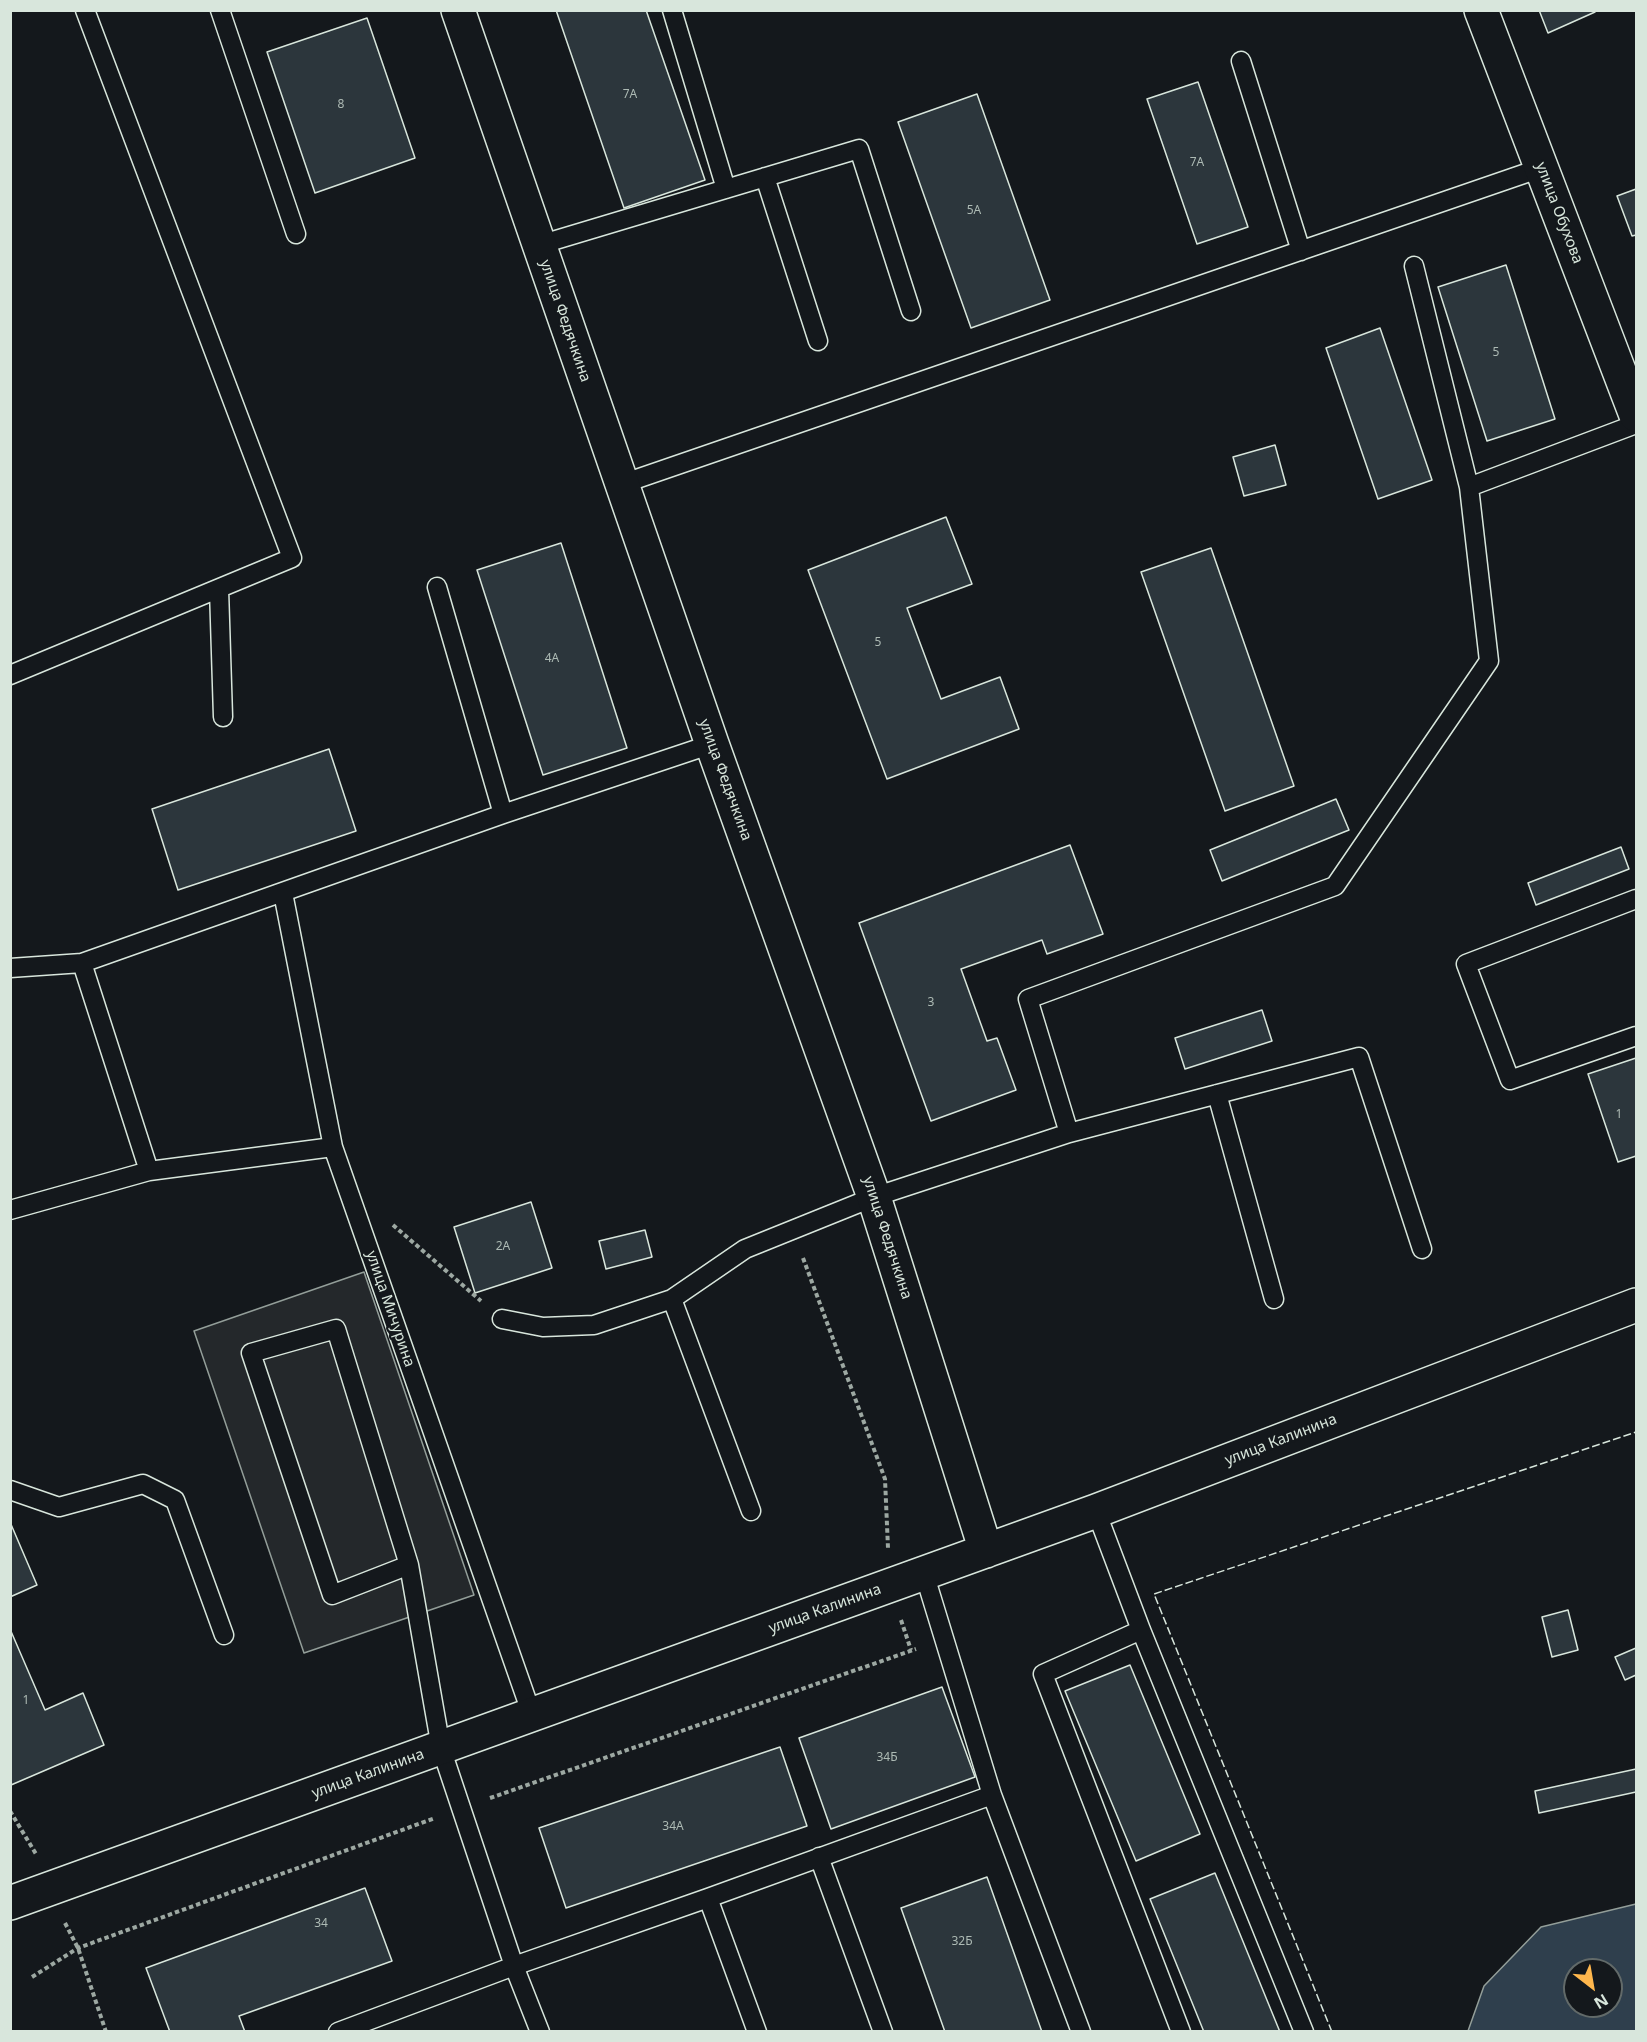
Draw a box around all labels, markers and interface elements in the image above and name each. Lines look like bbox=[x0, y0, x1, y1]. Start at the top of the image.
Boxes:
house number: 7А bbox=[623, 88, 637, 102]
house number: 8 bbox=[338, 98, 344, 112]
house number: 7А bbox=[1190, 156, 1204, 170]
street label: улица Обухова bbox=[1531, 160, 1587, 266]
house number: 5А bbox=[967, 204, 981, 218]
street label: улица Федячкина bbox=[536, 257, 594, 385]
house number: 5 bbox=[1493, 346, 1499, 360]
house number: 5 bbox=[875, 636, 881, 650]
house number: 4А bbox=[545, 652, 559, 666]
street label: улица Федячкина bbox=[695, 717, 755, 843]
house number: 3 bbox=[928, 996, 934, 1010]
house number: 1 bbox=[1616, 1108, 1622, 1122]
street label: улица Федячкина bbox=[859, 1174, 915, 1302]
house number: 2А bbox=[496, 1240, 510, 1254]
street label: улица Мичурина bbox=[362, 1248, 418, 1370]
street label: улица Калинина bbox=[1223, 1410, 1339, 1470]
street label: улица Калинина bbox=[766, 1580, 884, 1638]
house number: 1 bbox=[23, 1694, 29, 1708]
street label: улица Калинина bbox=[309, 1745, 427, 1803]
house number: 34Б bbox=[876, 1751, 898, 1765]
house number: 34А bbox=[662, 1820, 684, 1834]
house number: 34 bbox=[314, 1917, 328, 1931]
house number: 32Б bbox=[951, 1935, 973, 1949]
north arrow bbox=[1563, 1958, 1623, 2018]
text: N bbox=[1590, 1989, 1612, 2014]

